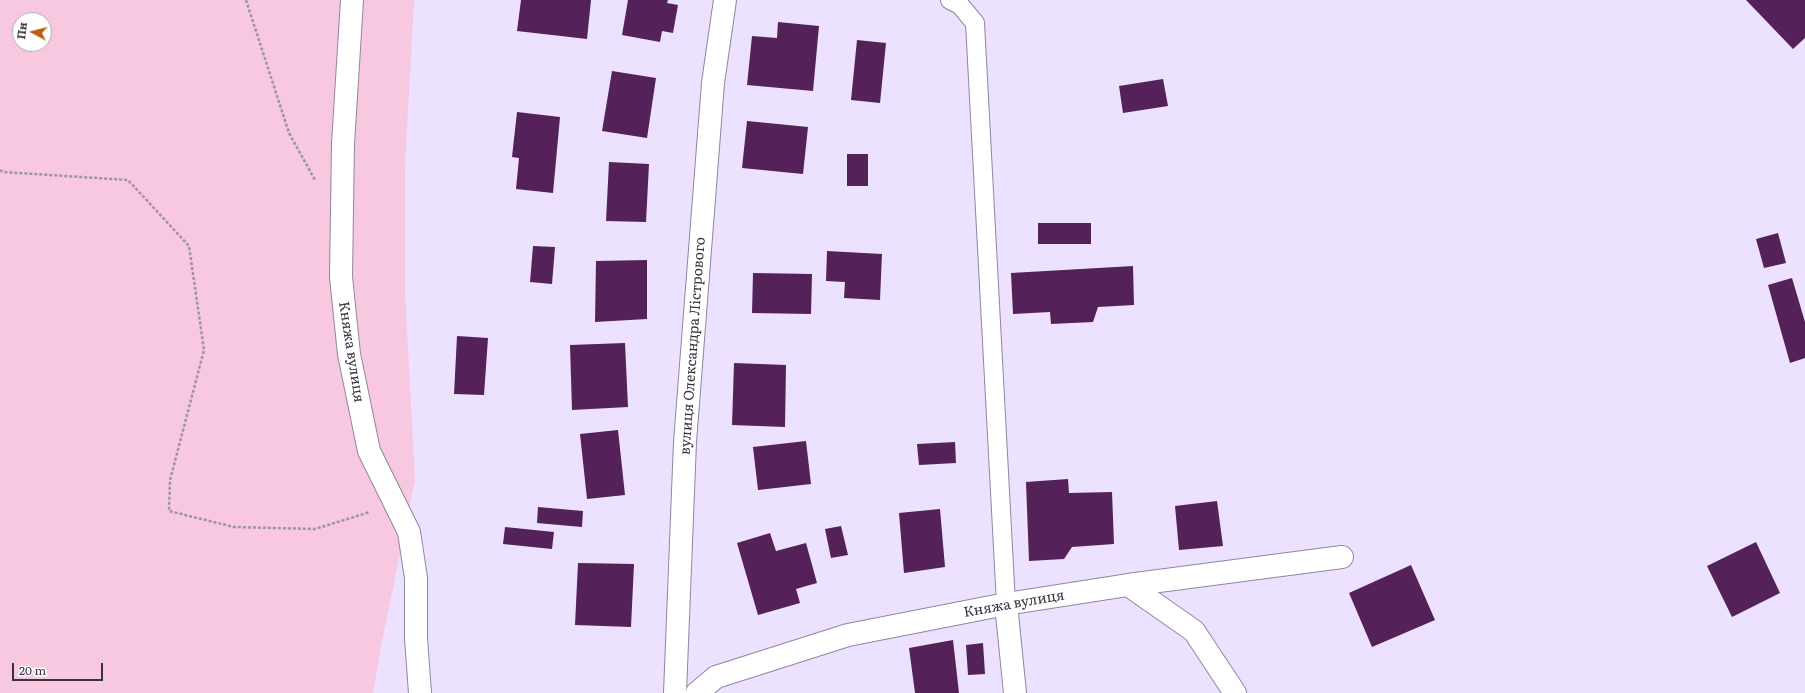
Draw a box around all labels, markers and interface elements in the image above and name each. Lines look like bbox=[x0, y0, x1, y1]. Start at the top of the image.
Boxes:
north arrow bbox=[12, 12, 52, 52]
text: Пн bbox=[12, 21, 30, 40]
street label: вулиця Олександра Лістрового bbox=[677, 236, 709, 456]
street label: Княжа вулиця bbox=[335, 300, 367, 404]
street label: Княжа вулиця bbox=[962, 587, 1066, 621]
scale bar bbox=[14, 655, 105, 681]
text: 20 m bbox=[19, 661, 46, 679]

